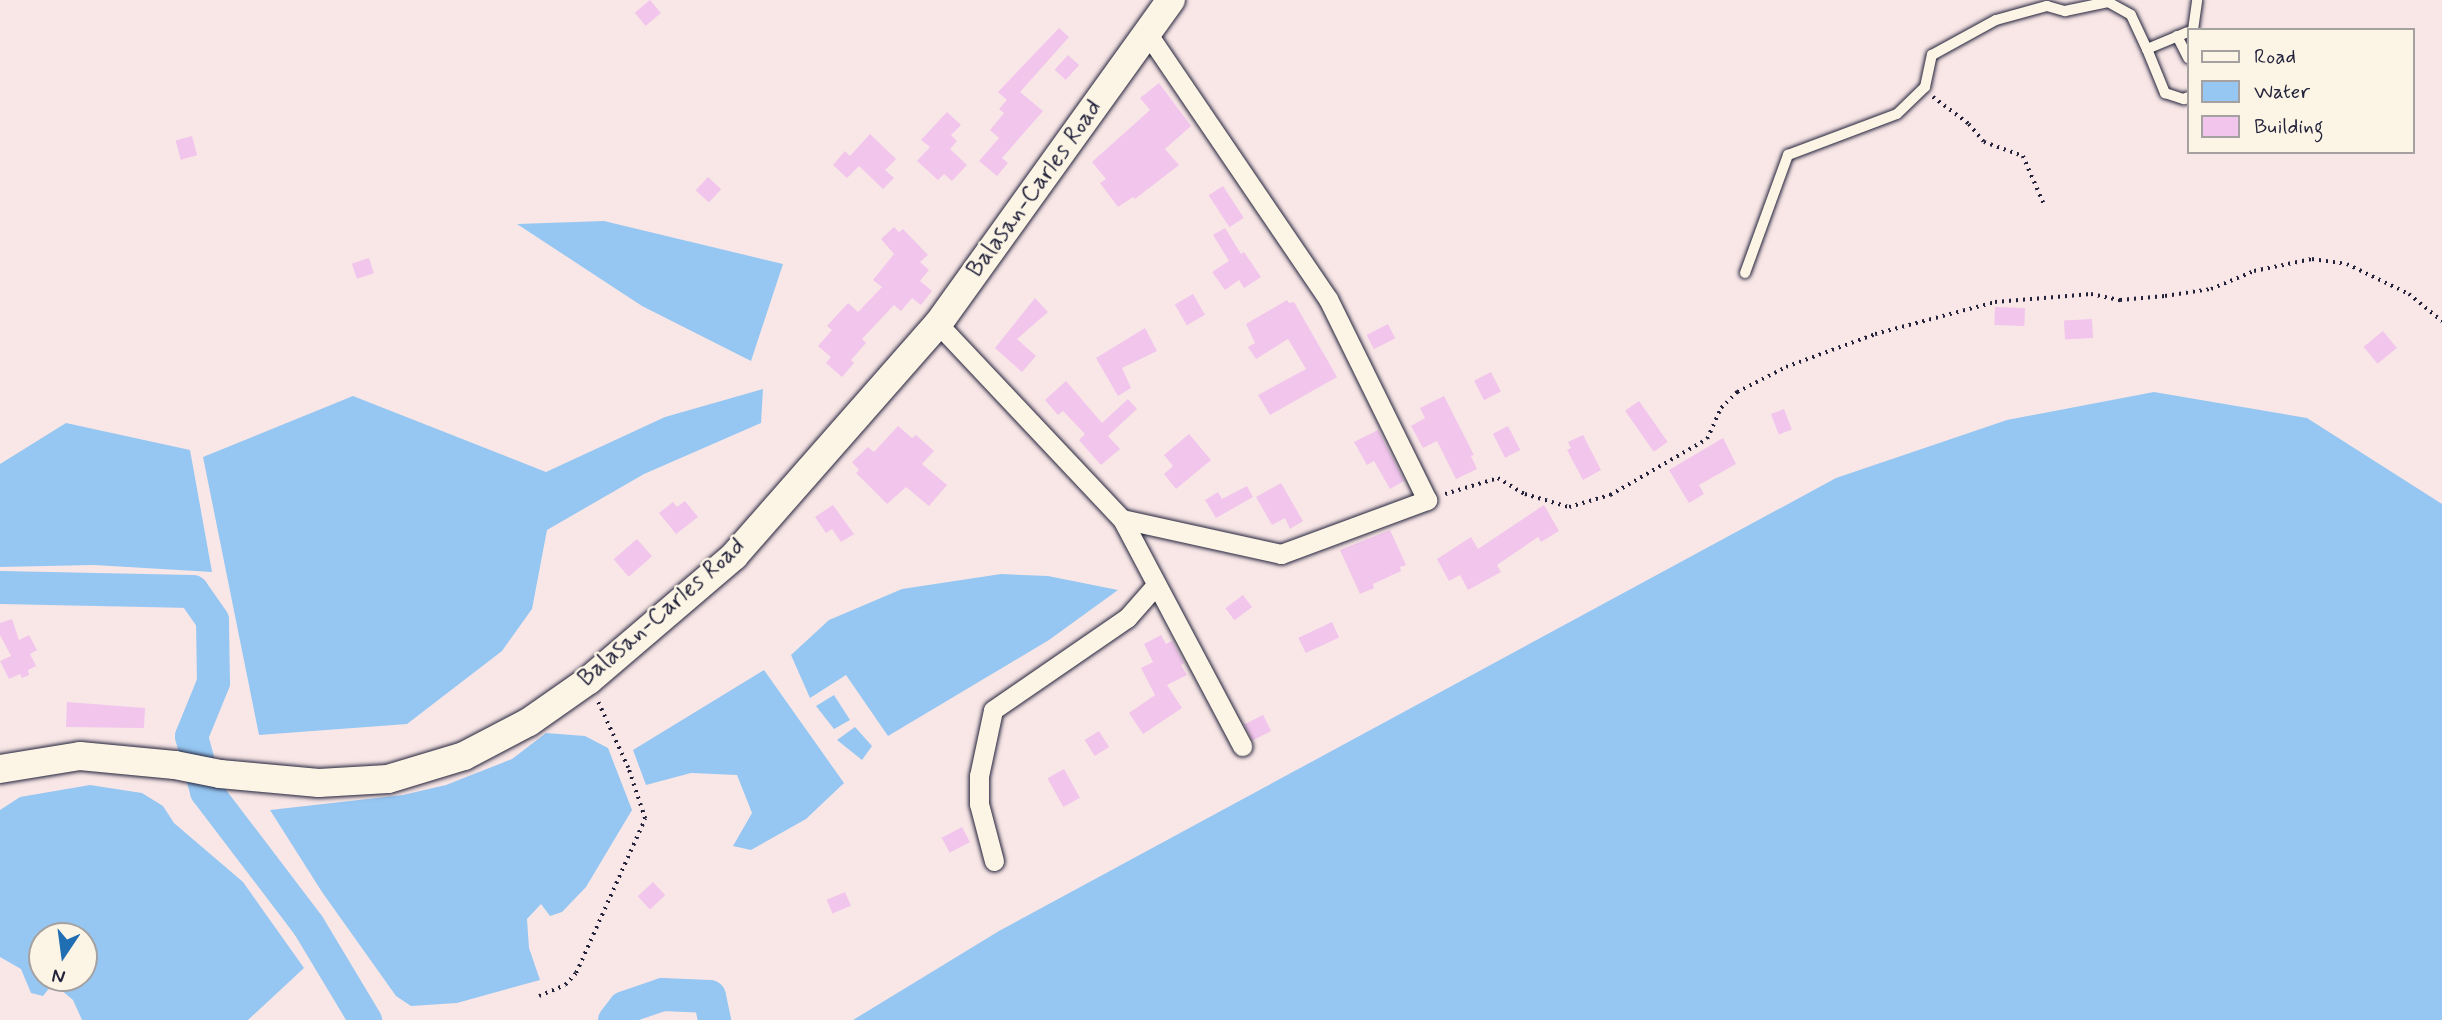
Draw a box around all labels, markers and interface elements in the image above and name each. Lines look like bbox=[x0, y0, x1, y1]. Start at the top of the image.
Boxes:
legend bbox=[2186, 28, 2414, 154]
text: Road bbox=[2254, 43, 2296, 71]
text: Water bbox=[2254, 78, 2310, 106]
street label: Balasan-Carles Road bbox=[961, 95, 1109, 283]
text: Building bbox=[2254, 113, 2324, 141]
street label: Balasan-Carles Road bbox=[572, 532, 752, 694]
north arrow bbox=[28, 922, 98, 992]
text: N bbox=[50, 962, 68, 990]

